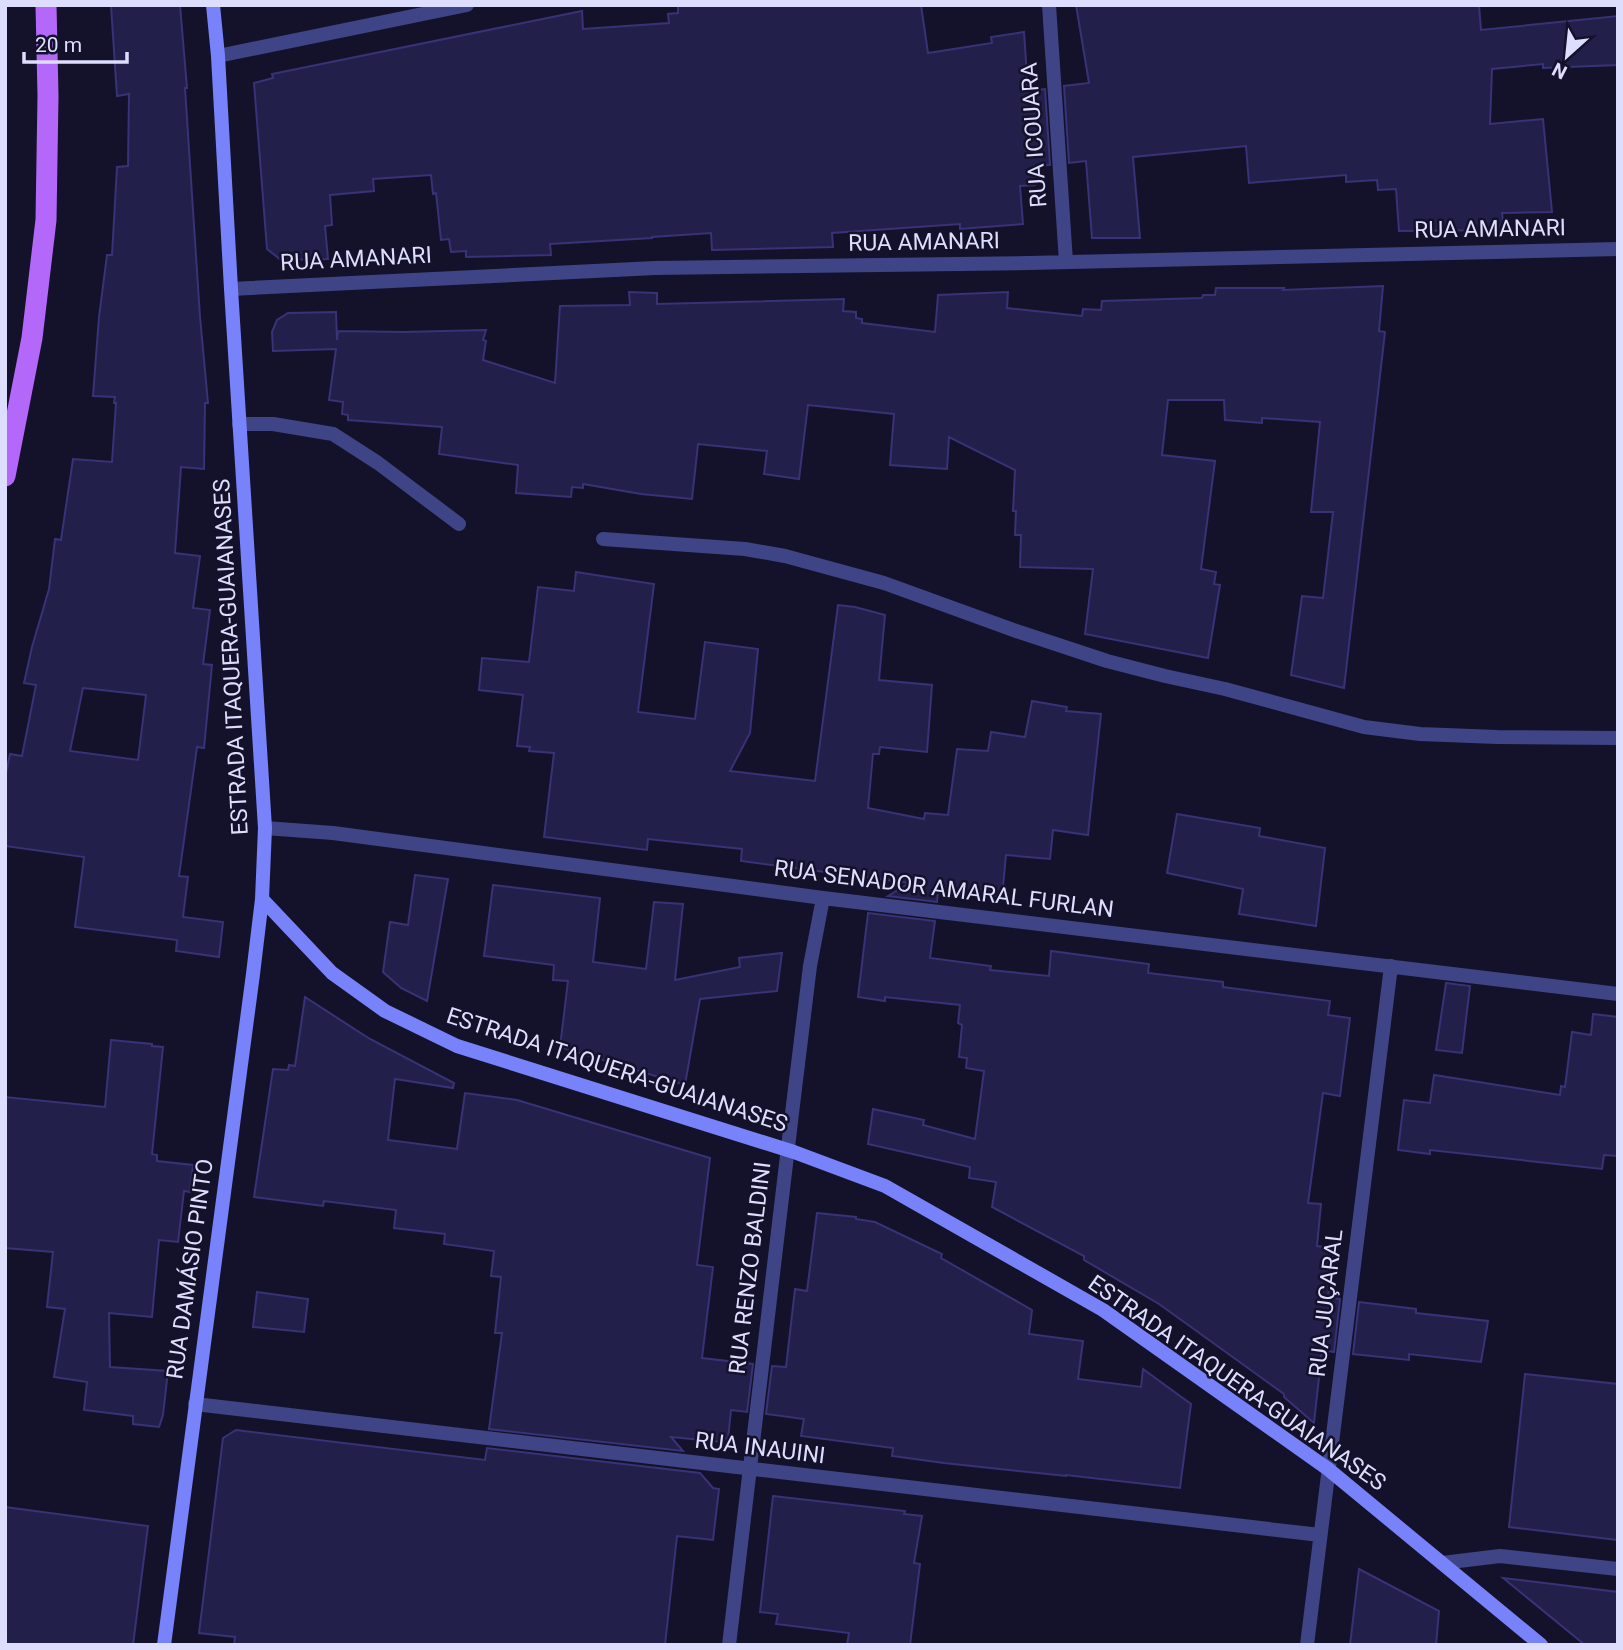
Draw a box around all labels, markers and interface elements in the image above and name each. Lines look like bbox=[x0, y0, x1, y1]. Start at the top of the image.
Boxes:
scale bar bbox=[24, 21, 128, 65]
north arrow bbox=[1532, 21, 1602, 91]
text: 20 m bbox=[35, 33, 82, 57]
text: N bbox=[1548, 57, 1571, 84]
street label: RUA ICOUARA bbox=[1015, 62, 1053, 208]
street label: RUA AMANARI bbox=[1414, 214, 1566, 244]
street label: RUA AMANARI bbox=[848, 227, 1000, 257]
street label: RUA AMANARI bbox=[279, 242, 433, 276]
street label: ESTRADA ITAQUERA-GUAIANASES bbox=[208, 478, 254, 836]
street label: RUA SENADOR AMARAL FURLAN bbox=[773, 855, 1115, 923]
street label: ESTRADA ITAQUERA-GUAIANASES bbox=[443, 1002, 791, 1138]
street label: RUA DAMÁSIO PINTO bbox=[160, 1157, 219, 1381]
street label: RUA RENZO BALDINI bbox=[724, 1160, 776, 1376]
street label: RUA JUÇARAL bbox=[1304, 1228, 1348, 1378]
street label: ESTRADA ITAQUERA-GUAIANASES bbox=[1083, 1270, 1391, 1496]
street label: RUA INAUINI bbox=[693, 1427, 827, 1469]

